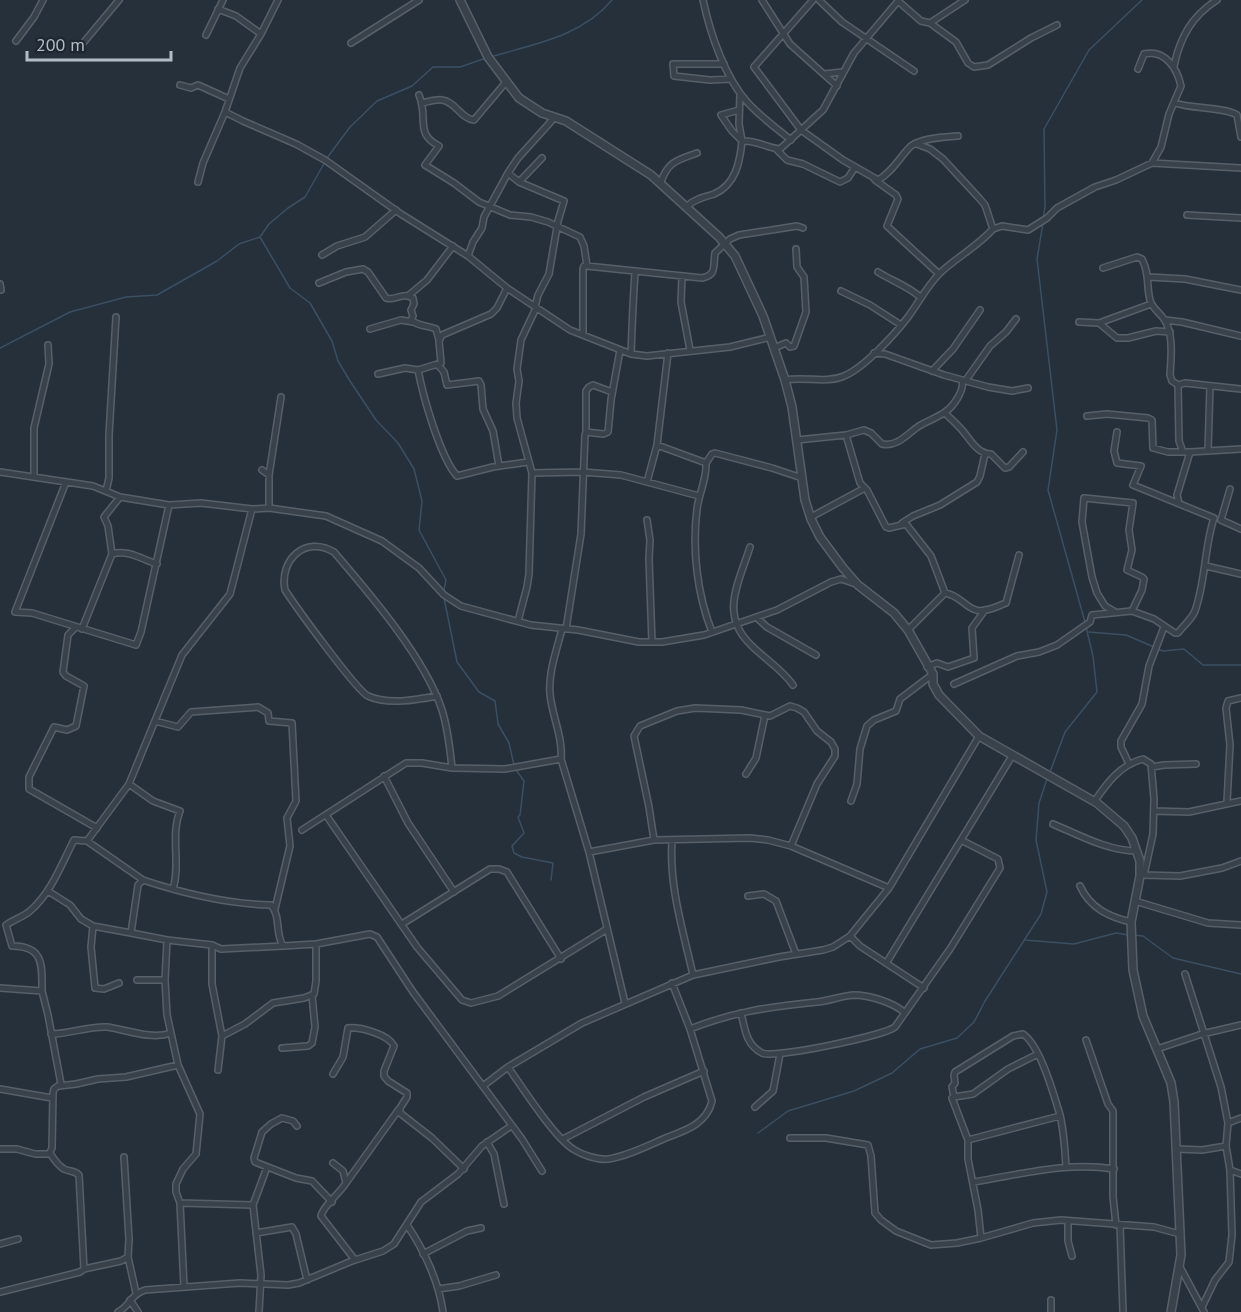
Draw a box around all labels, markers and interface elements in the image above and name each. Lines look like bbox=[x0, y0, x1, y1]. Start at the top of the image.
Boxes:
scale bar bbox=[27, 24, 171, 62]
text: 200 m bbox=[36, 33, 85, 56]

